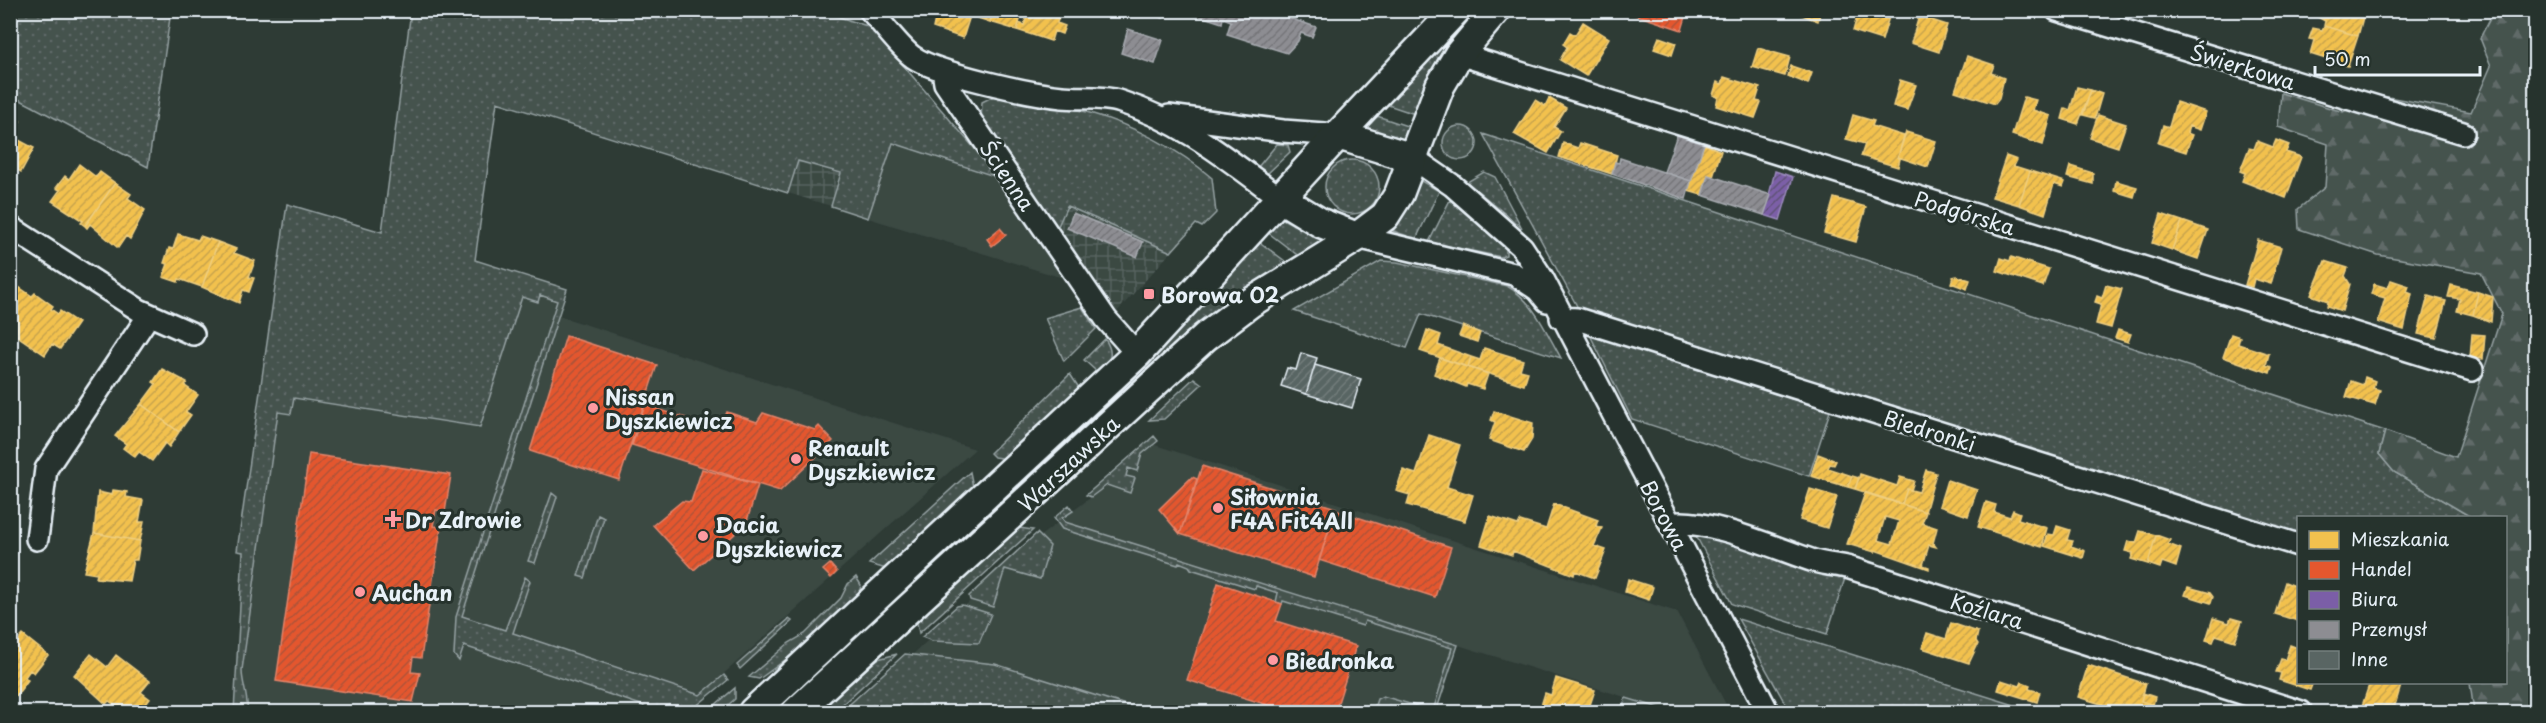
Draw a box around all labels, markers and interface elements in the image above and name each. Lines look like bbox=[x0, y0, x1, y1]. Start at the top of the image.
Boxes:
street label: Świerkowa bbox=[2186, 35, 2300, 97]
scale bar bbox=[2315, 39, 2480, 77]
text: 50 m bbox=[2324, 45, 2371, 72]
street label: Ścienna bbox=[973, 133, 1043, 217]
street label: Podgórska bbox=[1911, 182, 2019, 242]
place label: Borowa 02 bbox=[1161, 278, 1279, 310]
marker: Borowa 02 bbox=[1142, 287, 1156, 301]
place label: Nissan Dyszkiewicz bbox=[605, 380, 733, 436]
marker: Nissan Dyszkiewicz bbox=[586, 401, 600, 415]
street label: Biedronki bbox=[1880, 401, 1980, 459]
street label: Warszawska bbox=[1010, 407, 1126, 519]
place label: Renault Dyszkiewicz bbox=[808, 431, 936, 487]
marker: Renault Dyszkiewicz bbox=[789, 452, 803, 466]
street label: Borowa bbox=[1633, 474, 1697, 556]
place label: Siłownia F4A Fit4All bbox=[1230, 480, 1353, 536]
marker: Siłownia F4A Fit4All bbox=[1211, 501, 1225, 515]
place label: Dr Zdrowie bbox=[405, 503, 522, 535]
place label: Dacia Dyszkiewicz bbox=[715, 508, 843, 564]
marker: Dr Zdrowie bbox=[386, 512, 400, 526]
legend bbox=[2297, 516, 2507, 684]
text: Mieszkania bbox=[2351, 525, 2449, 552]
marker: Dacia Dyszkiewicz bbox=[696, 529, 710, 543]
text: Handel bbox=[2351, 555, 2412, 582]
place label: Auchan bbox=[372, 576, 452, 608]
street label: Koźlara bbox=[1946, 584, 2028, 637]
marker: Auchan bbox=[353, 585, 367, 599]
text: Biura bbox=[2351, 585, 2397, 612]
text: Przemysł bbox=[2351, 615, 2427, 642]
place label: Biedronka bbox=[1285, 644, 1394, 676]
text: Inne bbox=[2351, 645, 2388, 672]
marker: Biedronka bbox=[1266, 653, 1280, 667]

